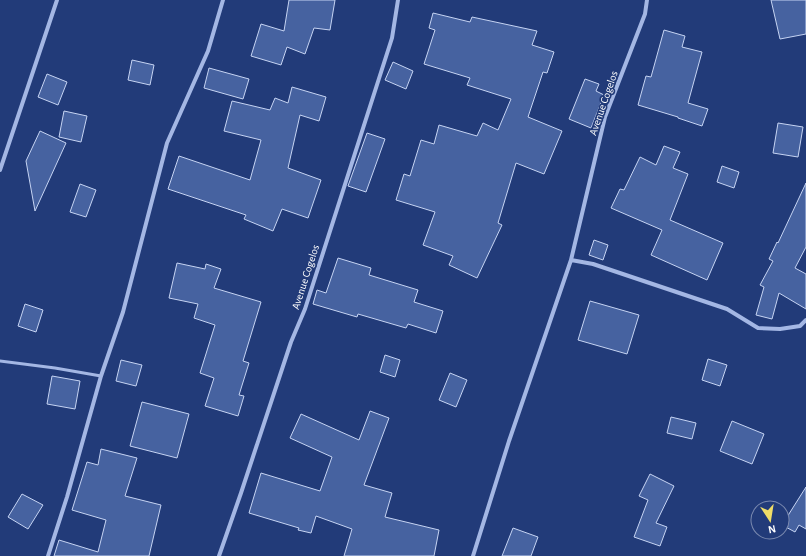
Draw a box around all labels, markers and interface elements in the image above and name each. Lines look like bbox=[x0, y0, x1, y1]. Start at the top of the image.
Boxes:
street label: Avenue Cogelos bbox=[587, 70, 620, 137]
street label: Avenue Cogelos bbox=[290, 243, 321, 311]
north arrow bbox=[750, 500, 790, 540]
text: N bbox=[767, 523, 777, 535]

